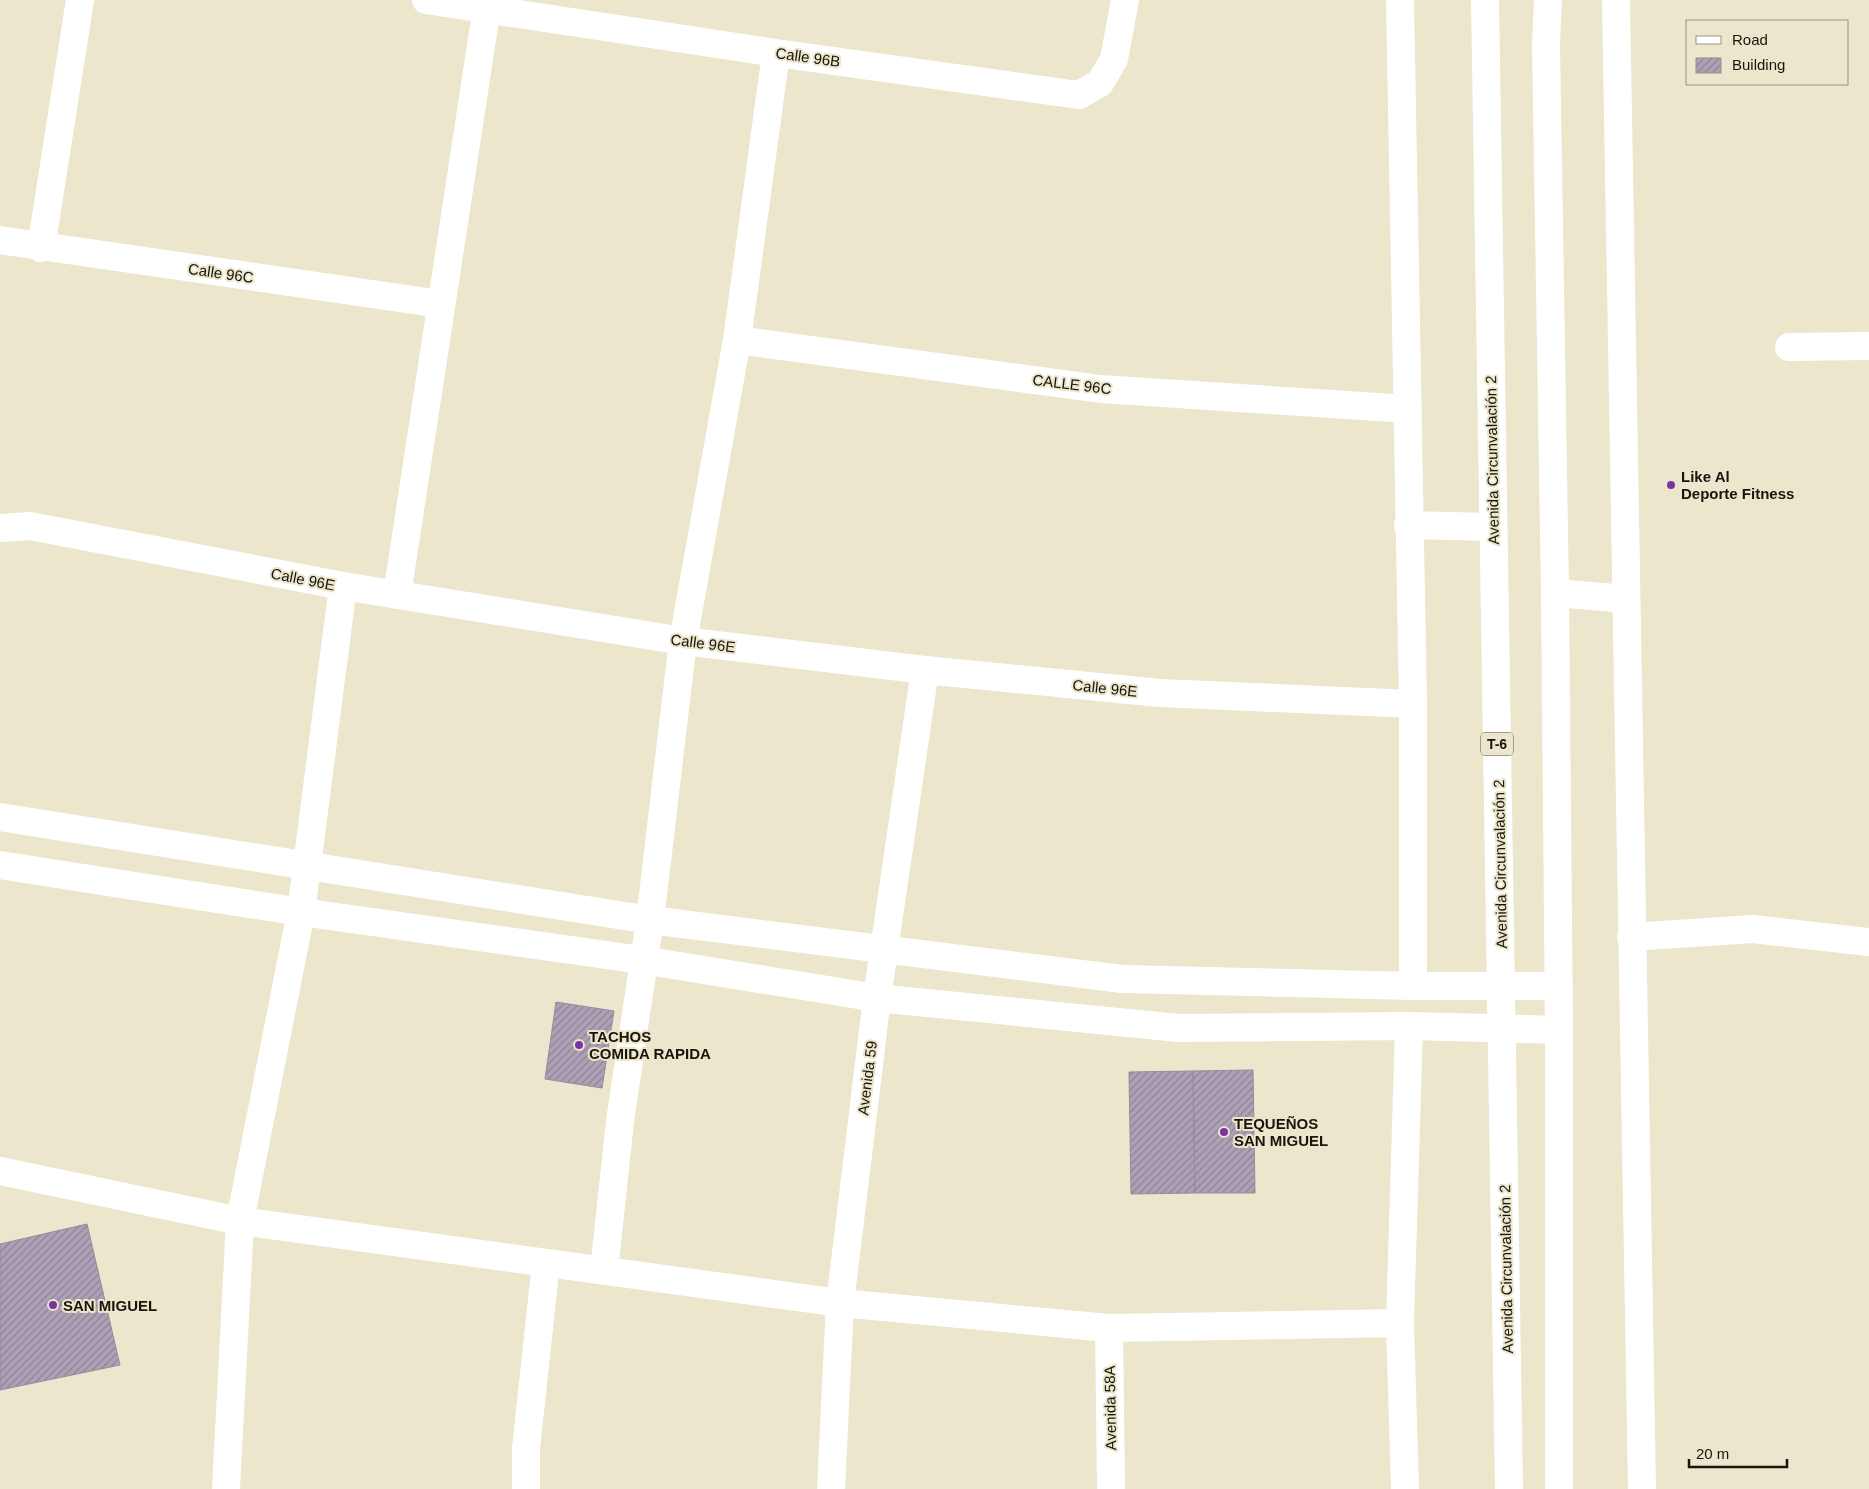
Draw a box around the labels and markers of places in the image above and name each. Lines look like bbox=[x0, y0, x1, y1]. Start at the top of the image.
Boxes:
place label: Like Al Deporte Fitness bbox=[1681, 468, 1794, 502]
marker: Like Al Deporte Fitness bbox=[1665, 479, 1677, 491]
place label: TACHOS COMIDA RAPIDA bbox=[589, 1028, 711, 1062]
marker: TACHOS COMIDA RAPIDA bbox=[573, 1039, 585, 1051]
place label: TEQUEÑOS SAN MIGUEL bbox=[1234, 1115, 1328, 1149]
marker: TEQUEÑOS SAN MIGUEL bbox=[1218, 1126, 1230, 1138]
place label: SAN MIGUEL bbox=[63, 1297, 157, 1314]
marker: SAN MIGUEL bbox=[47, 1299, 59, 1311]

